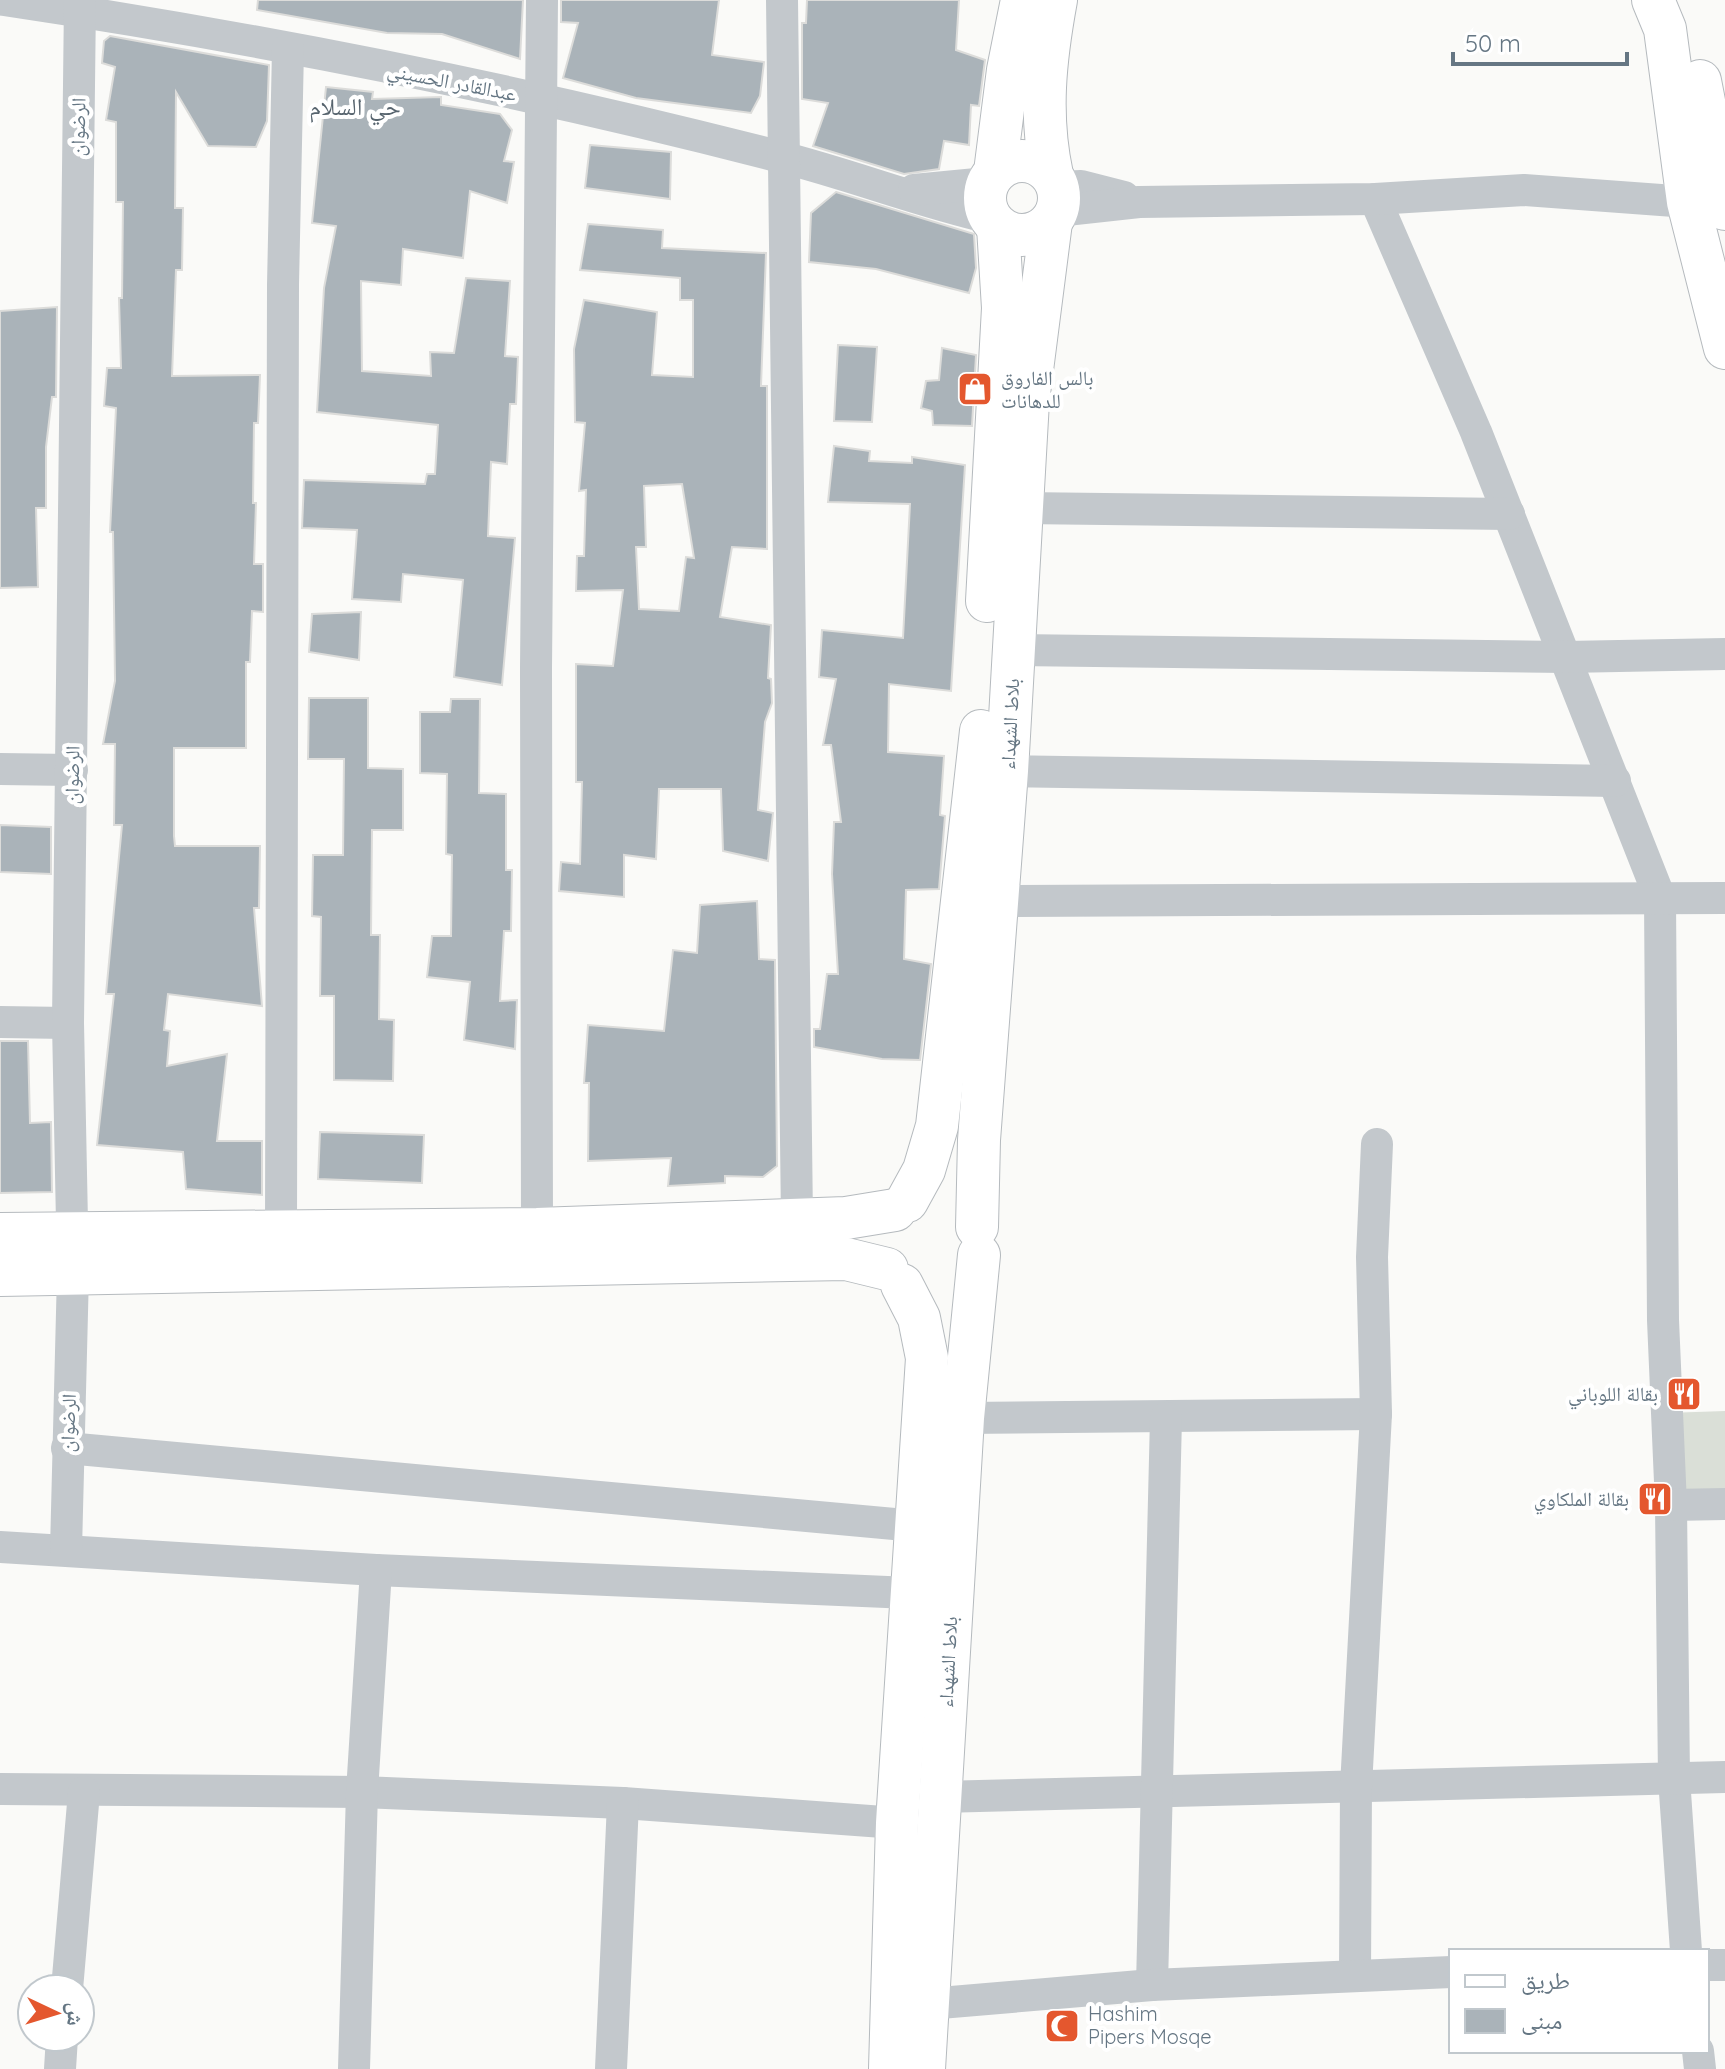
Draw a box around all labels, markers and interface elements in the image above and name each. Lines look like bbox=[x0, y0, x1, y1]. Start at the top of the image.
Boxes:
scale bar bbox=[1453, 16, 1627, 66]
text: 50 m bbox=[1465, 28, 1521, 58]
street label: عبدالقادر الحسيني bbox=[385, 57, 519, 110]
district label: حي السلام bbox=[309, 91, 401, 126]
street label: الرضوان bbox=[64, 97, 91, 157]
place label: بالس الفاروق للدهانات bbox=[1001, 365, 1093, 413]
shop icon: بالس الفاروق للدهانات bbox=[956, 370, 994, 408]
street label: بلاط الشهداء bbox=[995, 678, 1024, 770]
street label: الرضوان bbox=[58, 745, 85, 805]
restaurant icon: بقالة اللوباني bbox=[1665, 1375, 1703, 1413]
place label: بقالة اللوباني bbox=[1568, 1381, 1658, 1410]
street label: الرضوان bbox=[54, 1393, 81, 1453]
restaurant icon: بقالة الملكاوي bbox=[1636, 1480, 1674, 1518]
place label: بقالة الملكاوي bbox=[1534, 1486, 1629, 1515]
street label: بلاط الشهداء bbox=[933, 1616, 962, 1708]
legend bbox=[1449, 1949, 1709, 2053]
text: طريق bbox=[1521, 1965, 1570, 1995]
north arrow bbox=[16, 1973, 96, 2053]
place label: Hashim Pipers Mosqe bbox=[1088, 2001, 1212, 2049]
text: ش bbox=[61, 2002, 91, 2027]
text: مبنى bbox=[1521, 2005, 1562, 2035]
mosque icon: Hashim Pipers Mosqe bbox=[1043, 2007, 1081, 2045]

